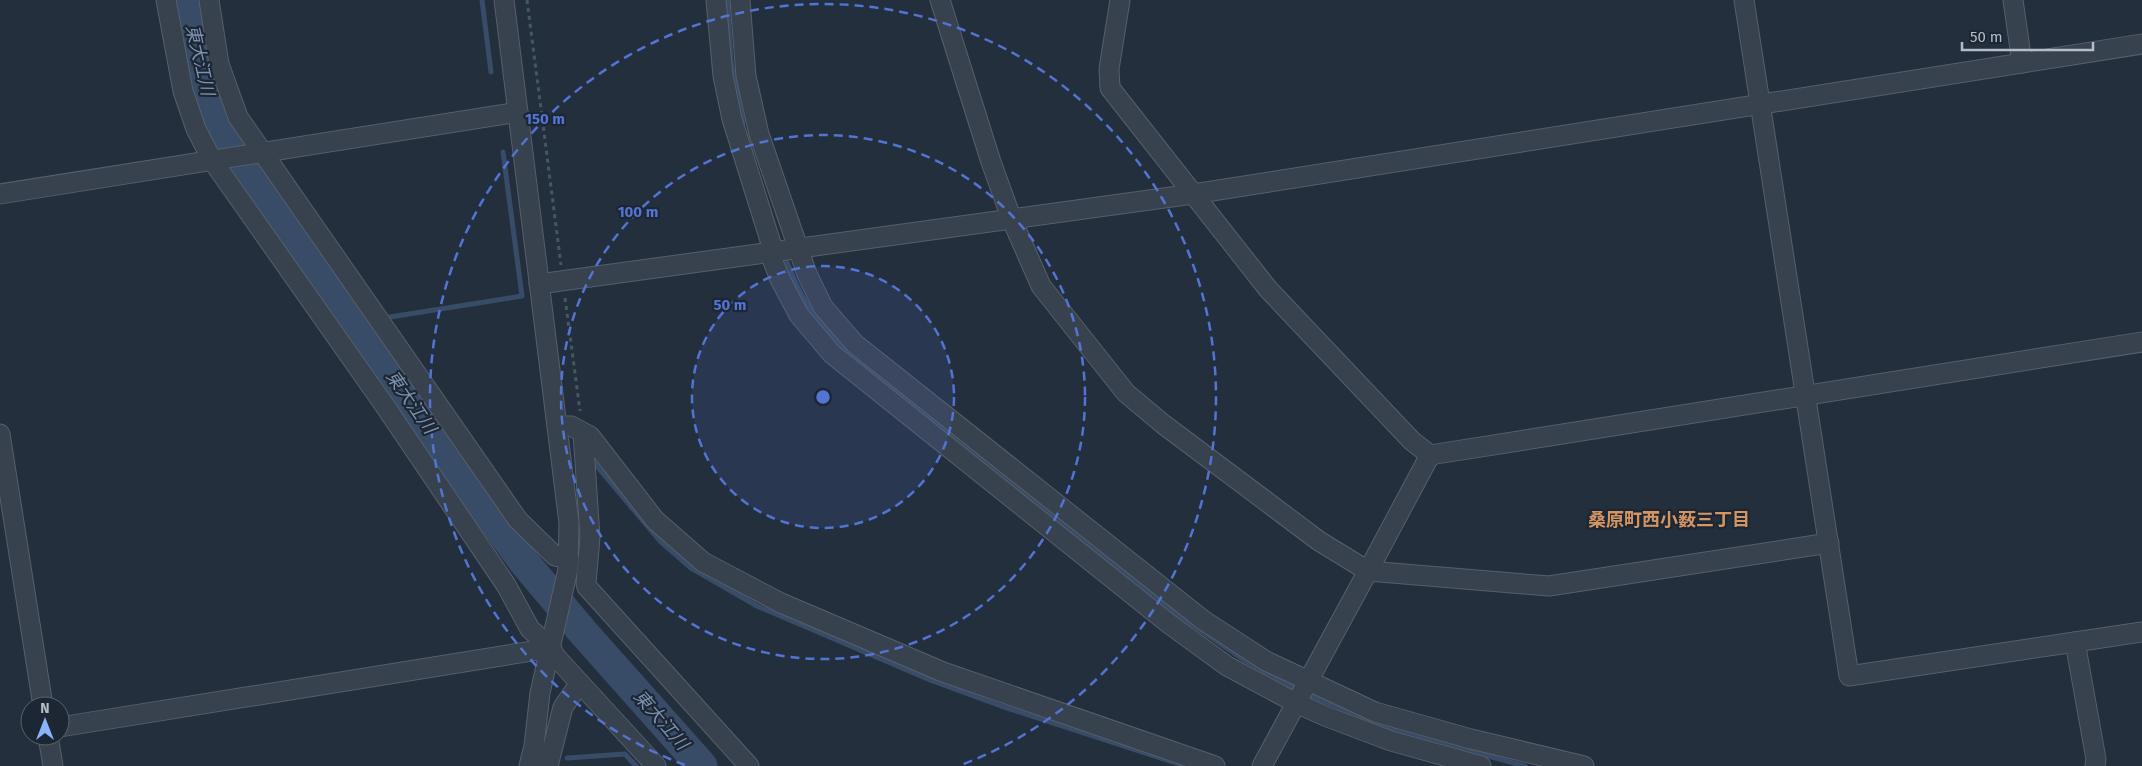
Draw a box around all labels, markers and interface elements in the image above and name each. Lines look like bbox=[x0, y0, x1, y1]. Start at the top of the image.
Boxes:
scale bar bbox=[1962, 20, 2093, 52]
water label: 東大江川 bbox=[181, 22, 219, 100]
text: 50 m bbox=[1970, 28, 2003, 46]
text: 150 m bbox=[525, 110, 565, 128]
text: 100 m bbox=[618, 203, 658, 221]
text: 50 m bbox=[713, 296, 747, 314]
water label: 東大江川 bbox=[381, 366, 442, 439]
centre of rings bbox=[814, 388, 832, 406]
district label: 桑原町西小薮三丁目 bbox=[1588, 509, 1750, 531]
water label: 東大江川 bbox=[629, 686, 694, 756]
north arrow bbox=[20, 696, 70, 746]
text: N bbox=[40, 700, 50, 717]

